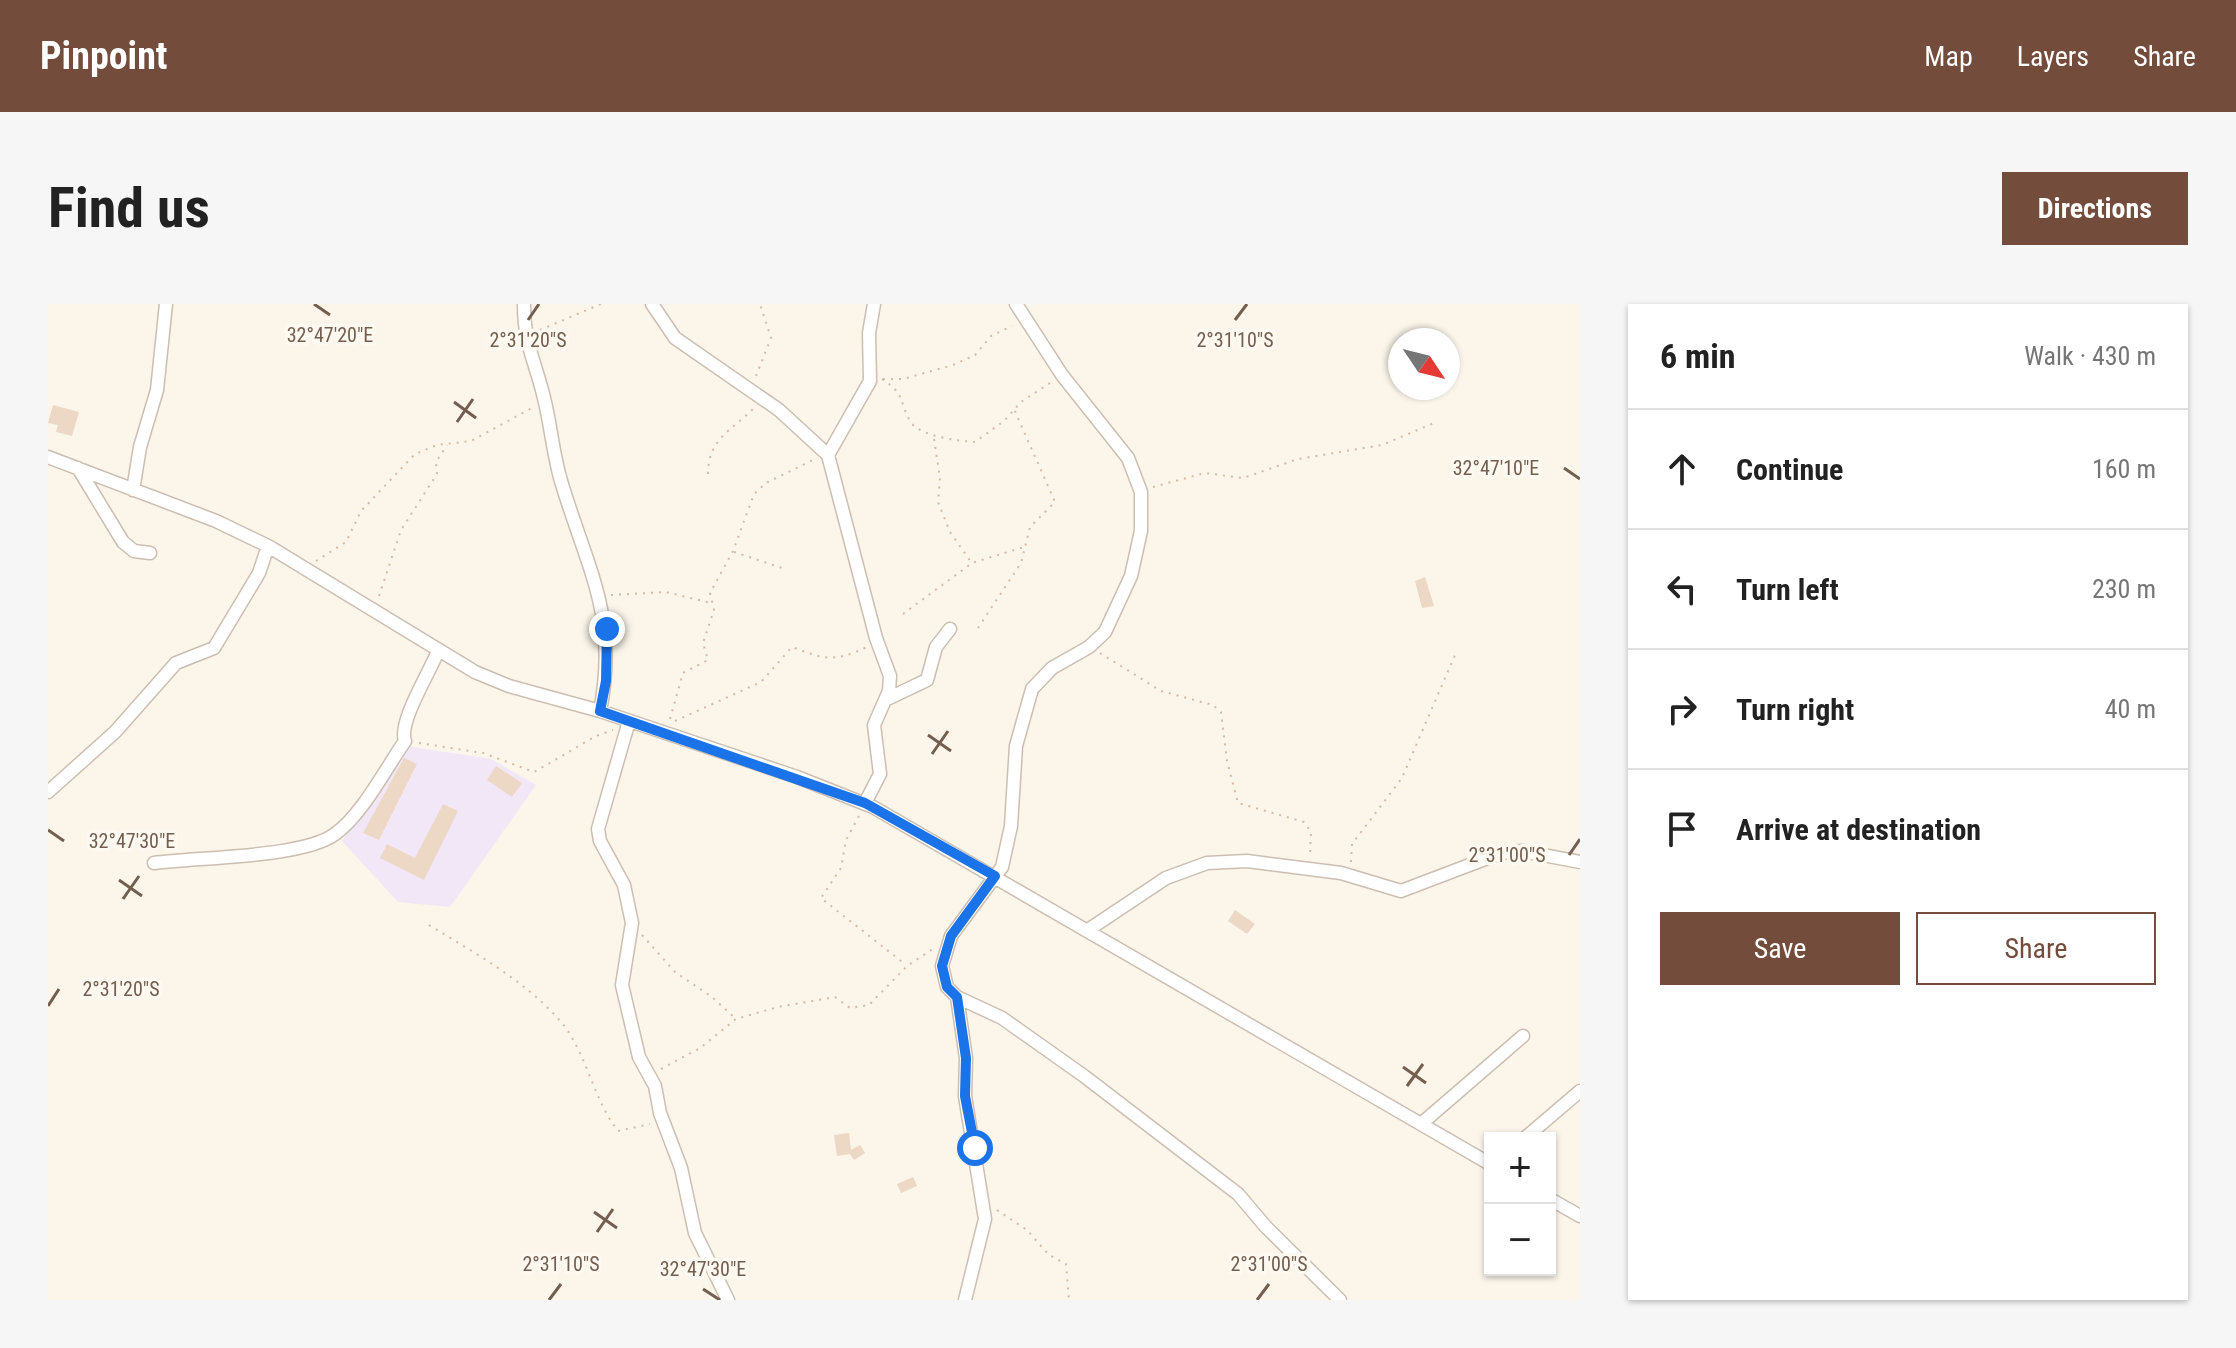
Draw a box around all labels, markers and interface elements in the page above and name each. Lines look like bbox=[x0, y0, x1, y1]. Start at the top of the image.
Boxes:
text: Pinpoint bbox=[40, 34, 168, 78]
text: Map bbox=[1924, 40, 1973, 73]
text: Layers bbox=[2017, 40, 2089, 73]
text: Share bbox=[2133, 40, 2196, 73]
button: Directions bbox=[2002, 172, 2188, 245]
text: Find us bbox=[48, 175, 210, 241]
text: 32°47'20"E bbox=[287, 323, 373, 347]
text: 2°31'20"S bbox=[489, 328, 567, 352]
text: 2°31'10"S bbox=[1196, 328, 1274, 352]
north arrow bbox=[1388, 328, 1460, 400]
text: 6 min bbox=[1660, 336, 1736, 376]
text: Walk · 430 m bbox=[2024, 341, 2156, 371]
icon: ahead bbox=[1660, 447, 1704, 491]
text: Continue bbox=[1736, 452, 1843, 487]
text: 160 m bbox=[2092, 454, 2156, 484]
text: 32°47'10"E bbox=[1453, 456, 1539, 480]
icon: left bbox=[1660, 567, 1704, 611]
text: Turn left bbox=[1736, 572, 1839, 607]
text: 230 m bbox=[2092, 574, 2156, 604]
route end bbox=[589, 611, 625, 647]
icon: right bbox=[1660, 687, 1704, 731]
text: Turn right bbox=[1736, 692, 1854, 727]
text: 40 m bbox=[2105, 694, 2156, 724]
icon: arrive bbox=[1660, 807, 1704, 851]
text: Arrive at destination bbox=[1736, 812, 1981, 847]
text: 32°47'30"E bbox=[89, 829, 175, 853]
text: 2°31'00"S bbox=[1468, 843, 1546, 867]
button: Save bbox=[1660, 912, 1900, 985]
button: Share bbox=[1916, 912, 2156, 985]
text: 2°31'20"S bbox=[82, 977, 160, 1001]
route start bbox=[957, 1130, 993, 1166]
map controls bbox=[1484, 1132, 1556, 1276]
button: + bbox=[1484, 1132, 1556, 1204]
button: − bbox=[1484, 1204, 1556, 1276]
text: 2°31'10"S bbox=[522, 1252, 600, 1276]
text: 2°31'00"S bbox=[1230, 1252, 1308, 1276]
text: 32°47'30"E bbox=[660, 1257, 746, 1281]

